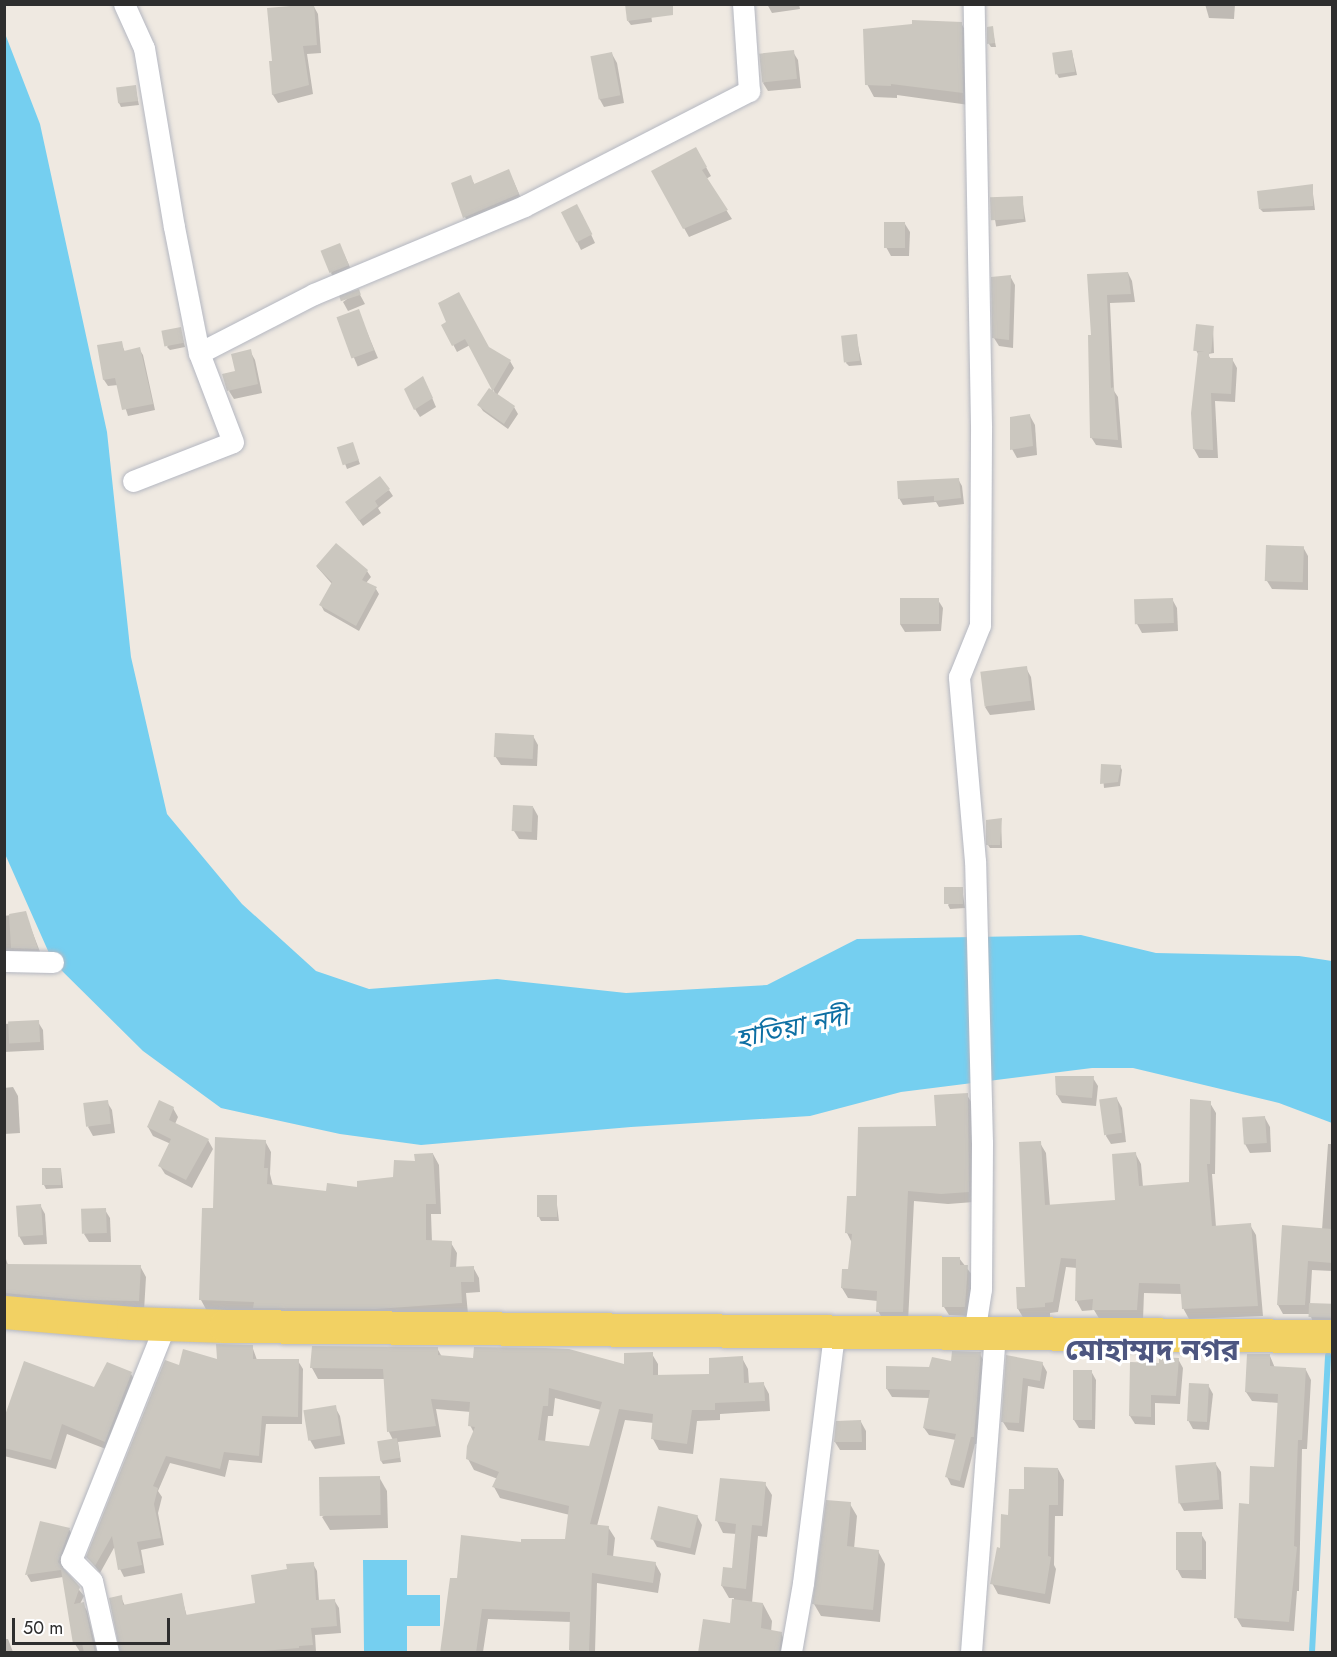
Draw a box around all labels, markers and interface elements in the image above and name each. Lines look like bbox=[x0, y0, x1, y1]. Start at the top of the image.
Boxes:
water label: হাতিয়া নদী bbox=[733, 1001, 851, 1055]
district label: মোহাম্মদ নগর bbox=[1065, 1332, 1239, 1368]
scale bar bbox=[15, 1606, 172, 1644]
text: 50 m bbox=[23, 1615, 63, 1641]

